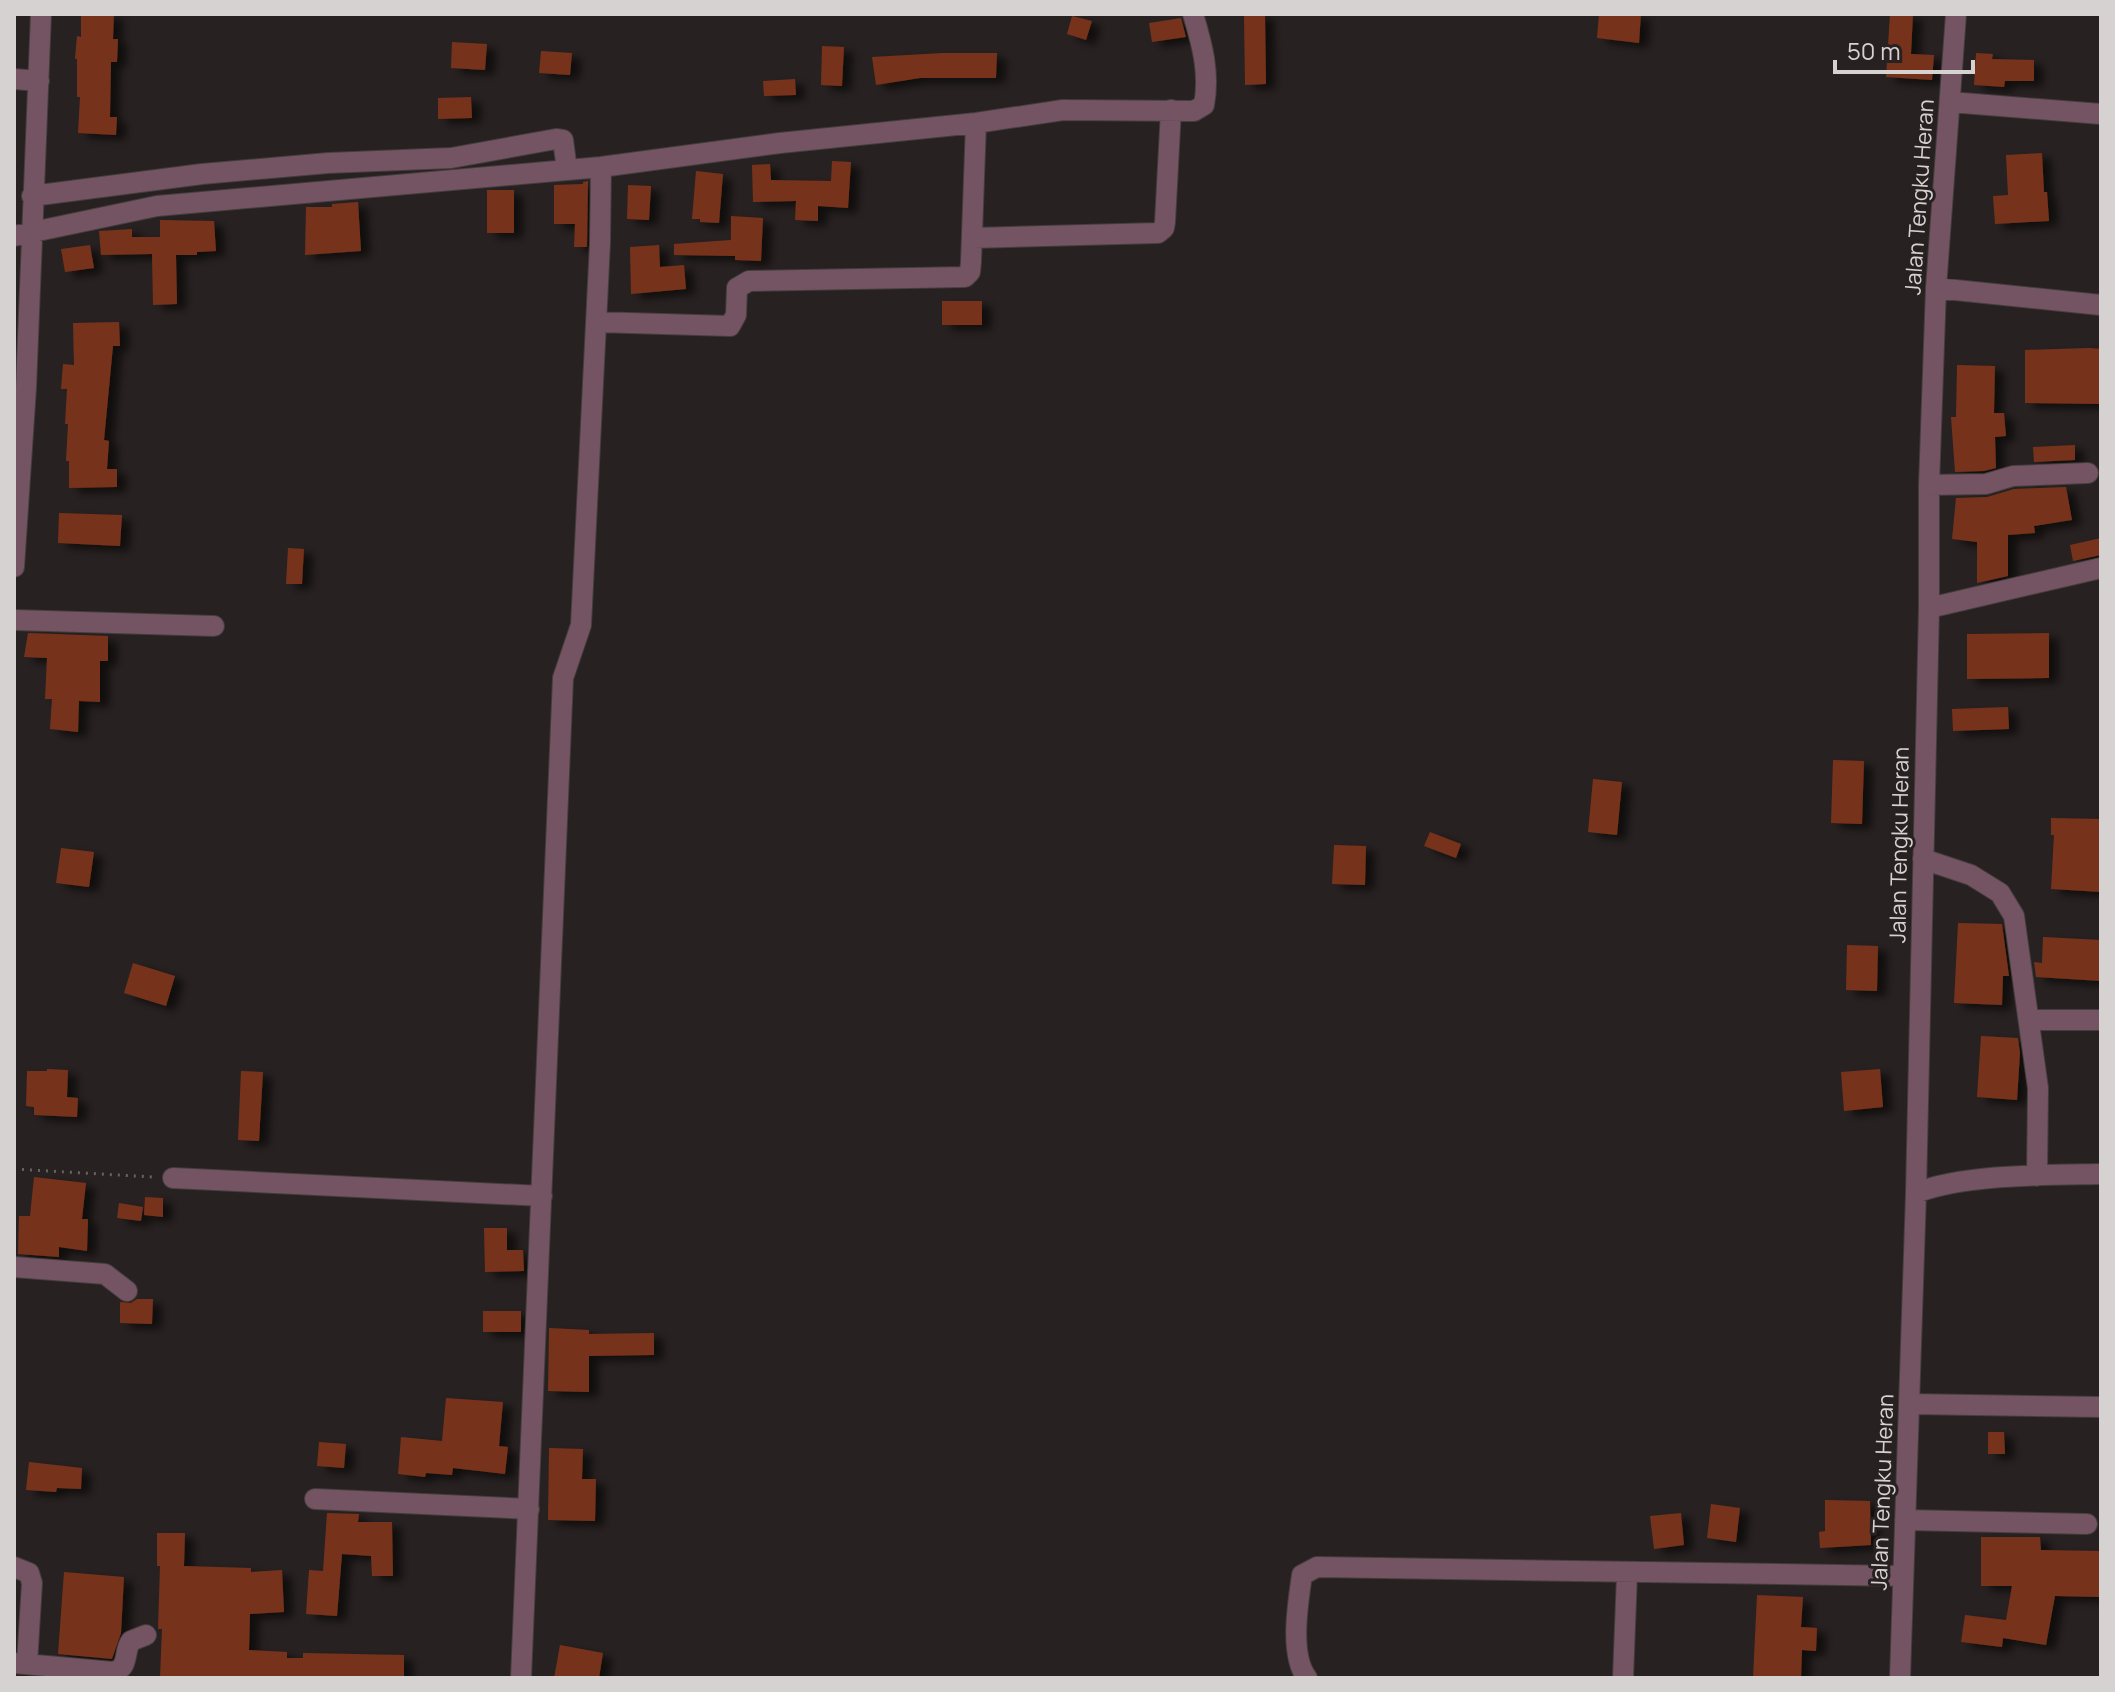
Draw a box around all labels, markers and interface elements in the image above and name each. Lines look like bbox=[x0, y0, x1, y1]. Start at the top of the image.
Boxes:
scale bar bbox=[1835, 24, 1973, 74]
text: 50 m bbox=[1847, 34, 1901, 67]
street label: Jalan Tengku Heran bbox=[1897, 98, 1941, 296]
street label: Jalan Tengku Heran bbox=[1882, 747, 1916, 943]
street label: Jalan Tengku Heran bbox=[1864, 1393, 1900, 1591]

